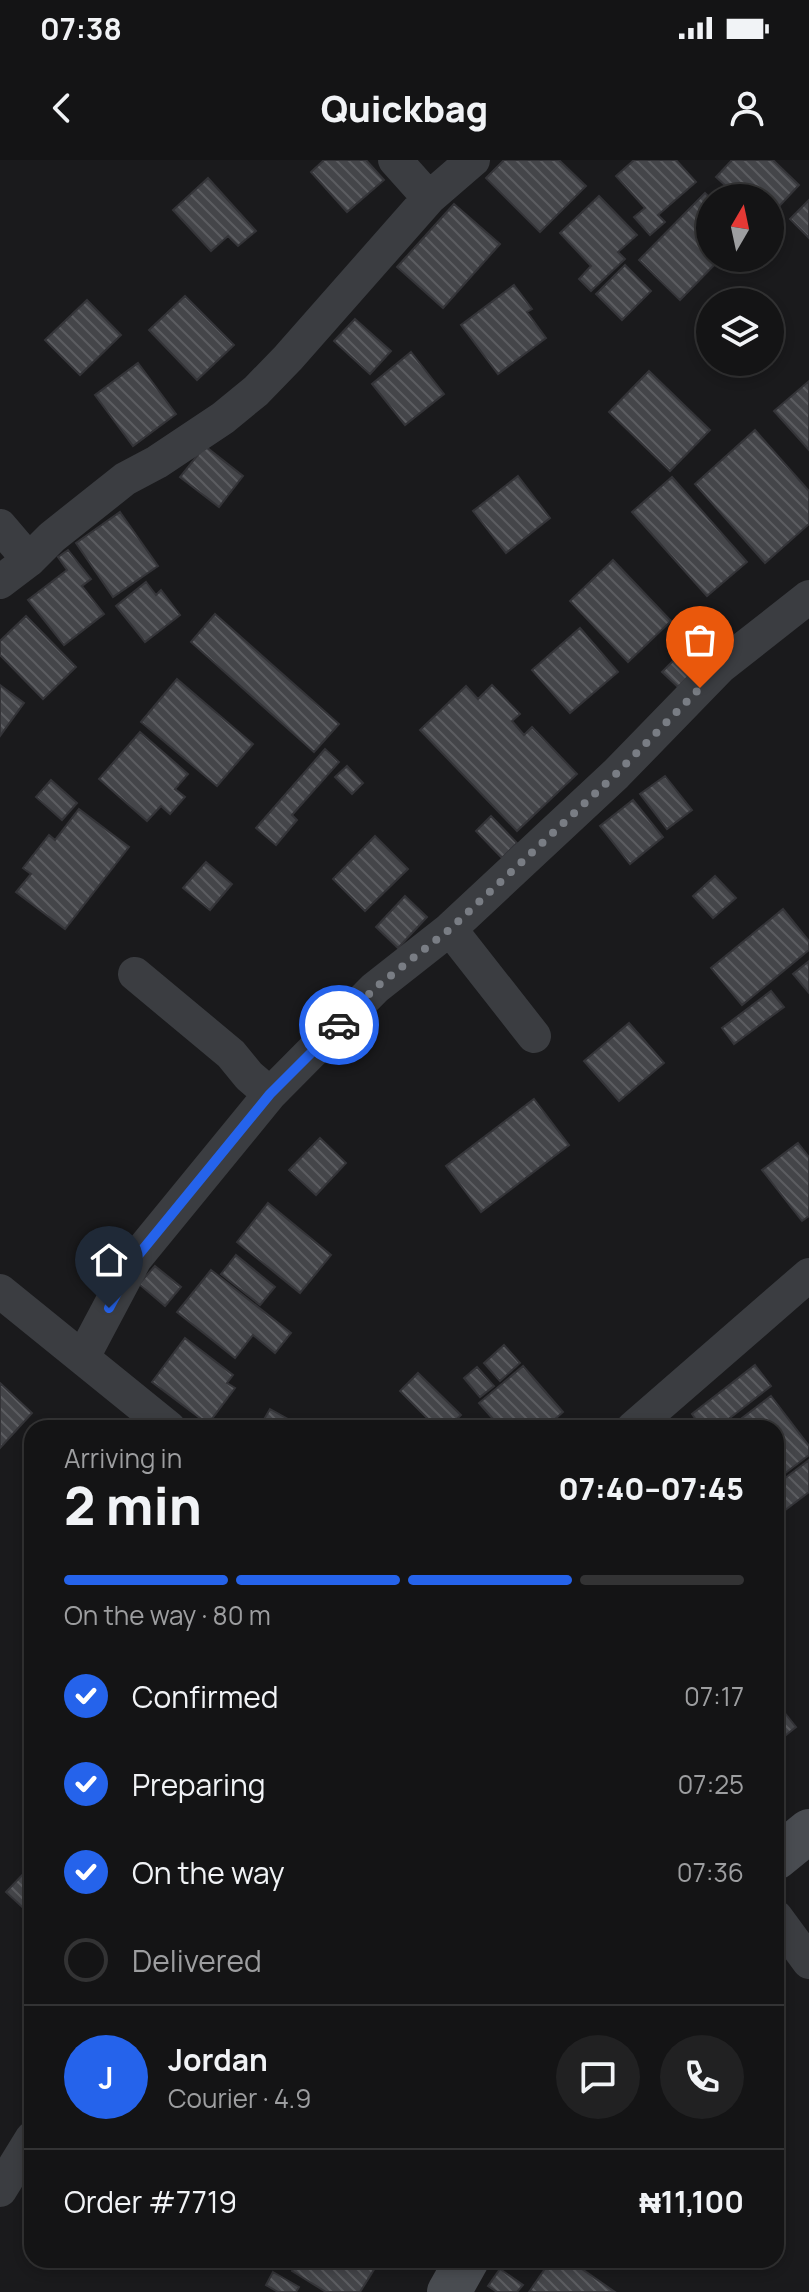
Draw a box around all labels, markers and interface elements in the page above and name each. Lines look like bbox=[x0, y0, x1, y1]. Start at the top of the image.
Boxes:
text: 07:38 bbox=[40, 8, 122, 49]
text: Quickbag bbox=[321, 84, 488, 133]
icon: back bbox=[40, 86, 84, 130]
icon: person bbox=[725, 86, 769, 130]
north arrow bbox=[696, 184, 784, 272]
map controls bbox=[696, 184, 784, 376]
button: layers bbox=[696, 288, 784, 376]
pin bbox=[666, 606, 734, 688]
icon: bag bbox=[678, 618, 722, 662]
courier bbox=[299, 985, 379, 1065]
icon: car bbox=[317, 1003, 361, 1047]
pin bbox=[75, 1226, 143, 1308]
icon: home bbox=[87, 1238, 131, 1282]
text: Arriving in bbox=[64, 1440, 182, 1476]
text: 07:40–07:45 bbox=[559, 1468, 744, 1509]
text: 2 min bbox=[64, 1470, 202, 1541]
text: On the way · 80 m bbox=[64, 1597, 271, 1633]
icon: check bbox=[64, 1674, 108, 1718]
text: Confirmed bbox=[132, 1676, 279, 1717]
text: 07:17 bbox=[684, 1678, 744, 1714]
icon: check bbox=[64, 1762, 108, 1806]
text: Preparing bbox=[132, 1764, 266, 1805]
text: 07:25 bbox=[677, 1766, 744, 1802]
icon: check bbox=[64, 1850, 108, 1894]
text: On the way bbox=[132, 1852, 285, 1893]
text: 07:36 bbox=[677, 1854, 744, 1890]
text: Delivered bbox=[132, 1940, 262, 1981]
button: chat bbox=[556, 2035, 640, 2119]
button: phone bbox=[660, 2035, 744, 2119]
text: Jordan bbox=[168, 2039, 268, 2080]
text: J bbox=[98, 2057, 114, 2098]
text: Courier · 4.9 bbox=[168, 2080, 311, 2116]
text: Order #7719 bbox=[64, 2181, 237, 2222]
text: ₦11,100 bbox=[639, 2181, 744, 2222]

